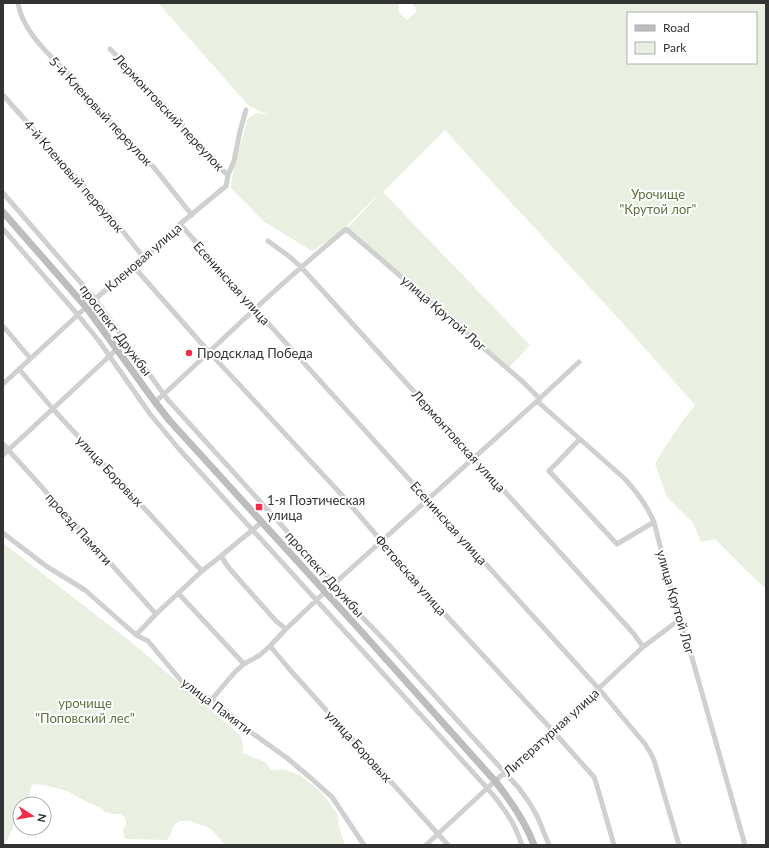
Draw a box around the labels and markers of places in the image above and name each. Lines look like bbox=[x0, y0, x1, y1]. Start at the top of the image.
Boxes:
place label: Продсклад Победа bbox=[197, 345, 313, 361]
marker: Продсклад Победа bbox=[184, 348, 194, 358]
place label: 1-я Поэтическая улица bbox=[267, 492, 365, 523]
marker: 1-я Поэтическая улица bbox=[254, 502, 264, 512]

